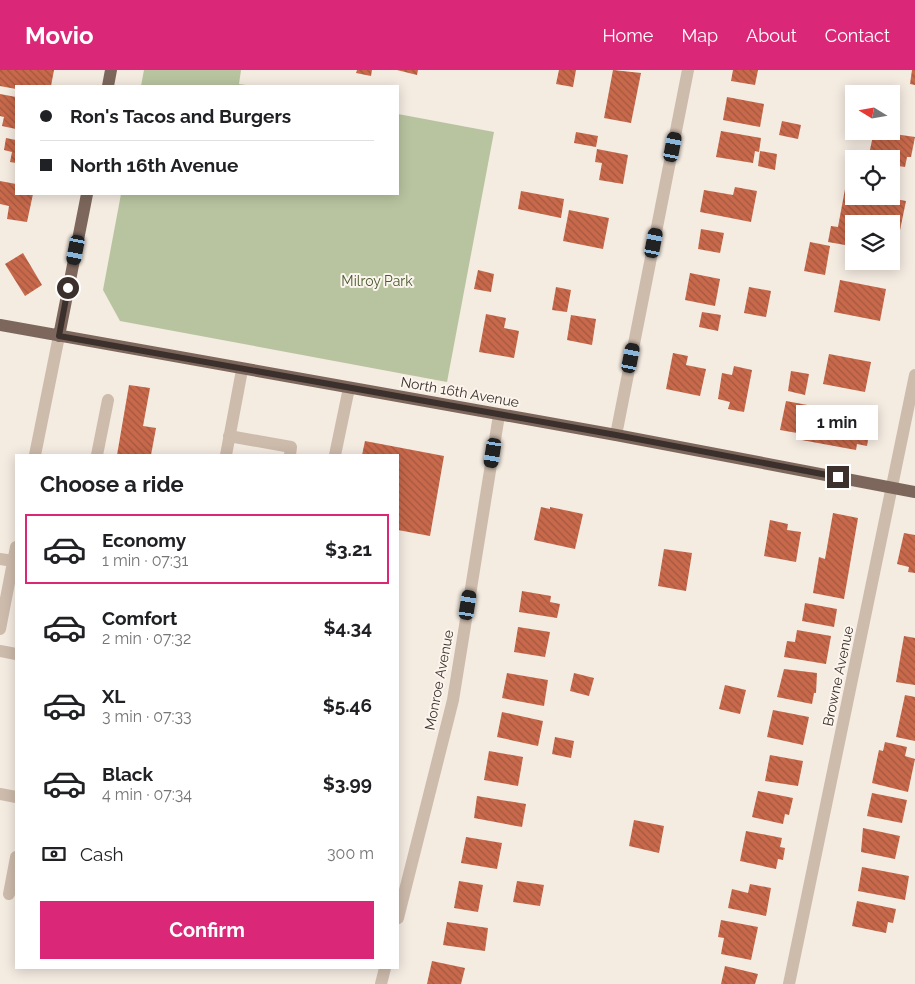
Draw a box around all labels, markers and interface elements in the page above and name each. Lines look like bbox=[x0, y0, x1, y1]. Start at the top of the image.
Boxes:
text: Movio bbox=[25, 21, 94, 50]
text: Home bbox=[602, 25, 653, 46]
text: Map bbox=[681, 25, 718, 46]
text: About bbox=[746, 25, 797, 46]
text: Contact bbox=[825, 25, 890, 46]
north arrow bbox=[845, 85, 900, 140]
map controls bbox=[845, 85, 900, 270]
text: Ron's Tacos and Burgers bbox=[70, 105, 291, 127]
car bbox=[662, 131, 683, 163]
button: locate bbox=[845, 150, 900, 205]
text: North 16th Avenue bbox=[70, 154, 238, 176]
button: layers bbox=[845, 215, 900, 270]
car bbox=[643, 227, 664, 259]
car bbox=[65, 234, 86, 266]
park label: Milroy Park bbox=[341, 273, 413, 289]
route start bbox=[57, 277, 79, 299]
car bbox=[620, 342, 641, 374]
street label: North 16th Avenue bbox=[400, 374, 520, 410]
callout: 1 min bbox=[797, 404, 879, 440]
text: 1 min bbox=[817, 413, 857, 432]
car bbox=[483, 437, 502, 469]
route end bbox=[827, 466, 849, 488]
text: Choose a ride bbox=[40, 471, 184, 497]
icon: car bbox=[42, 527, 87, 572]
text: Economy bbox=[102, 529, 186, 551]
text: $3.21 bbox=[325, 538, 372, 560]
text: 1 min · 07:31 bbox=[102, 551, 188, 570]
car bbox=[458, 589, 477, 621]
icon: car bbox=[42, 605, 87, 650]
text: Comfort bbox=[102, 607, 177, 629]
text: $4.34 bbox=[323, 616, 372, 638]
street label: Browne Avenue bbox=[820, 624, 856, 728]
street label: Monroe Avenue bbox=[421, 628, 457, 732]
text: 2 min · 07:32 bbox=[102, 629, 191, 648]
icon: car bbox=[42, 683, 87, 728]
text: XL bbox=[102, 685, 125, 707]
text: $5.46 bbox=[323, 694, 372, 716]
text: 3 min · 07:33 bbox=[102, 707, 192, 726]
icon: car bbox=[42, 761, 87, 806]
text: Black bbox=[102, 763, 153, 785]
text: $3.99 bbox=[323, 772, 372, 794]
text: 4 min · 07:34 bbox=[102, 785, 192, 804]
icon: cash bbox=[40, 840, 68, 868]
text: Cash bbox=[80, 843, 124, 865]
text: 300 m bbox=[327, 844, 374, 863]
button: Confirm bbox=[40, 901, 374, 959]

